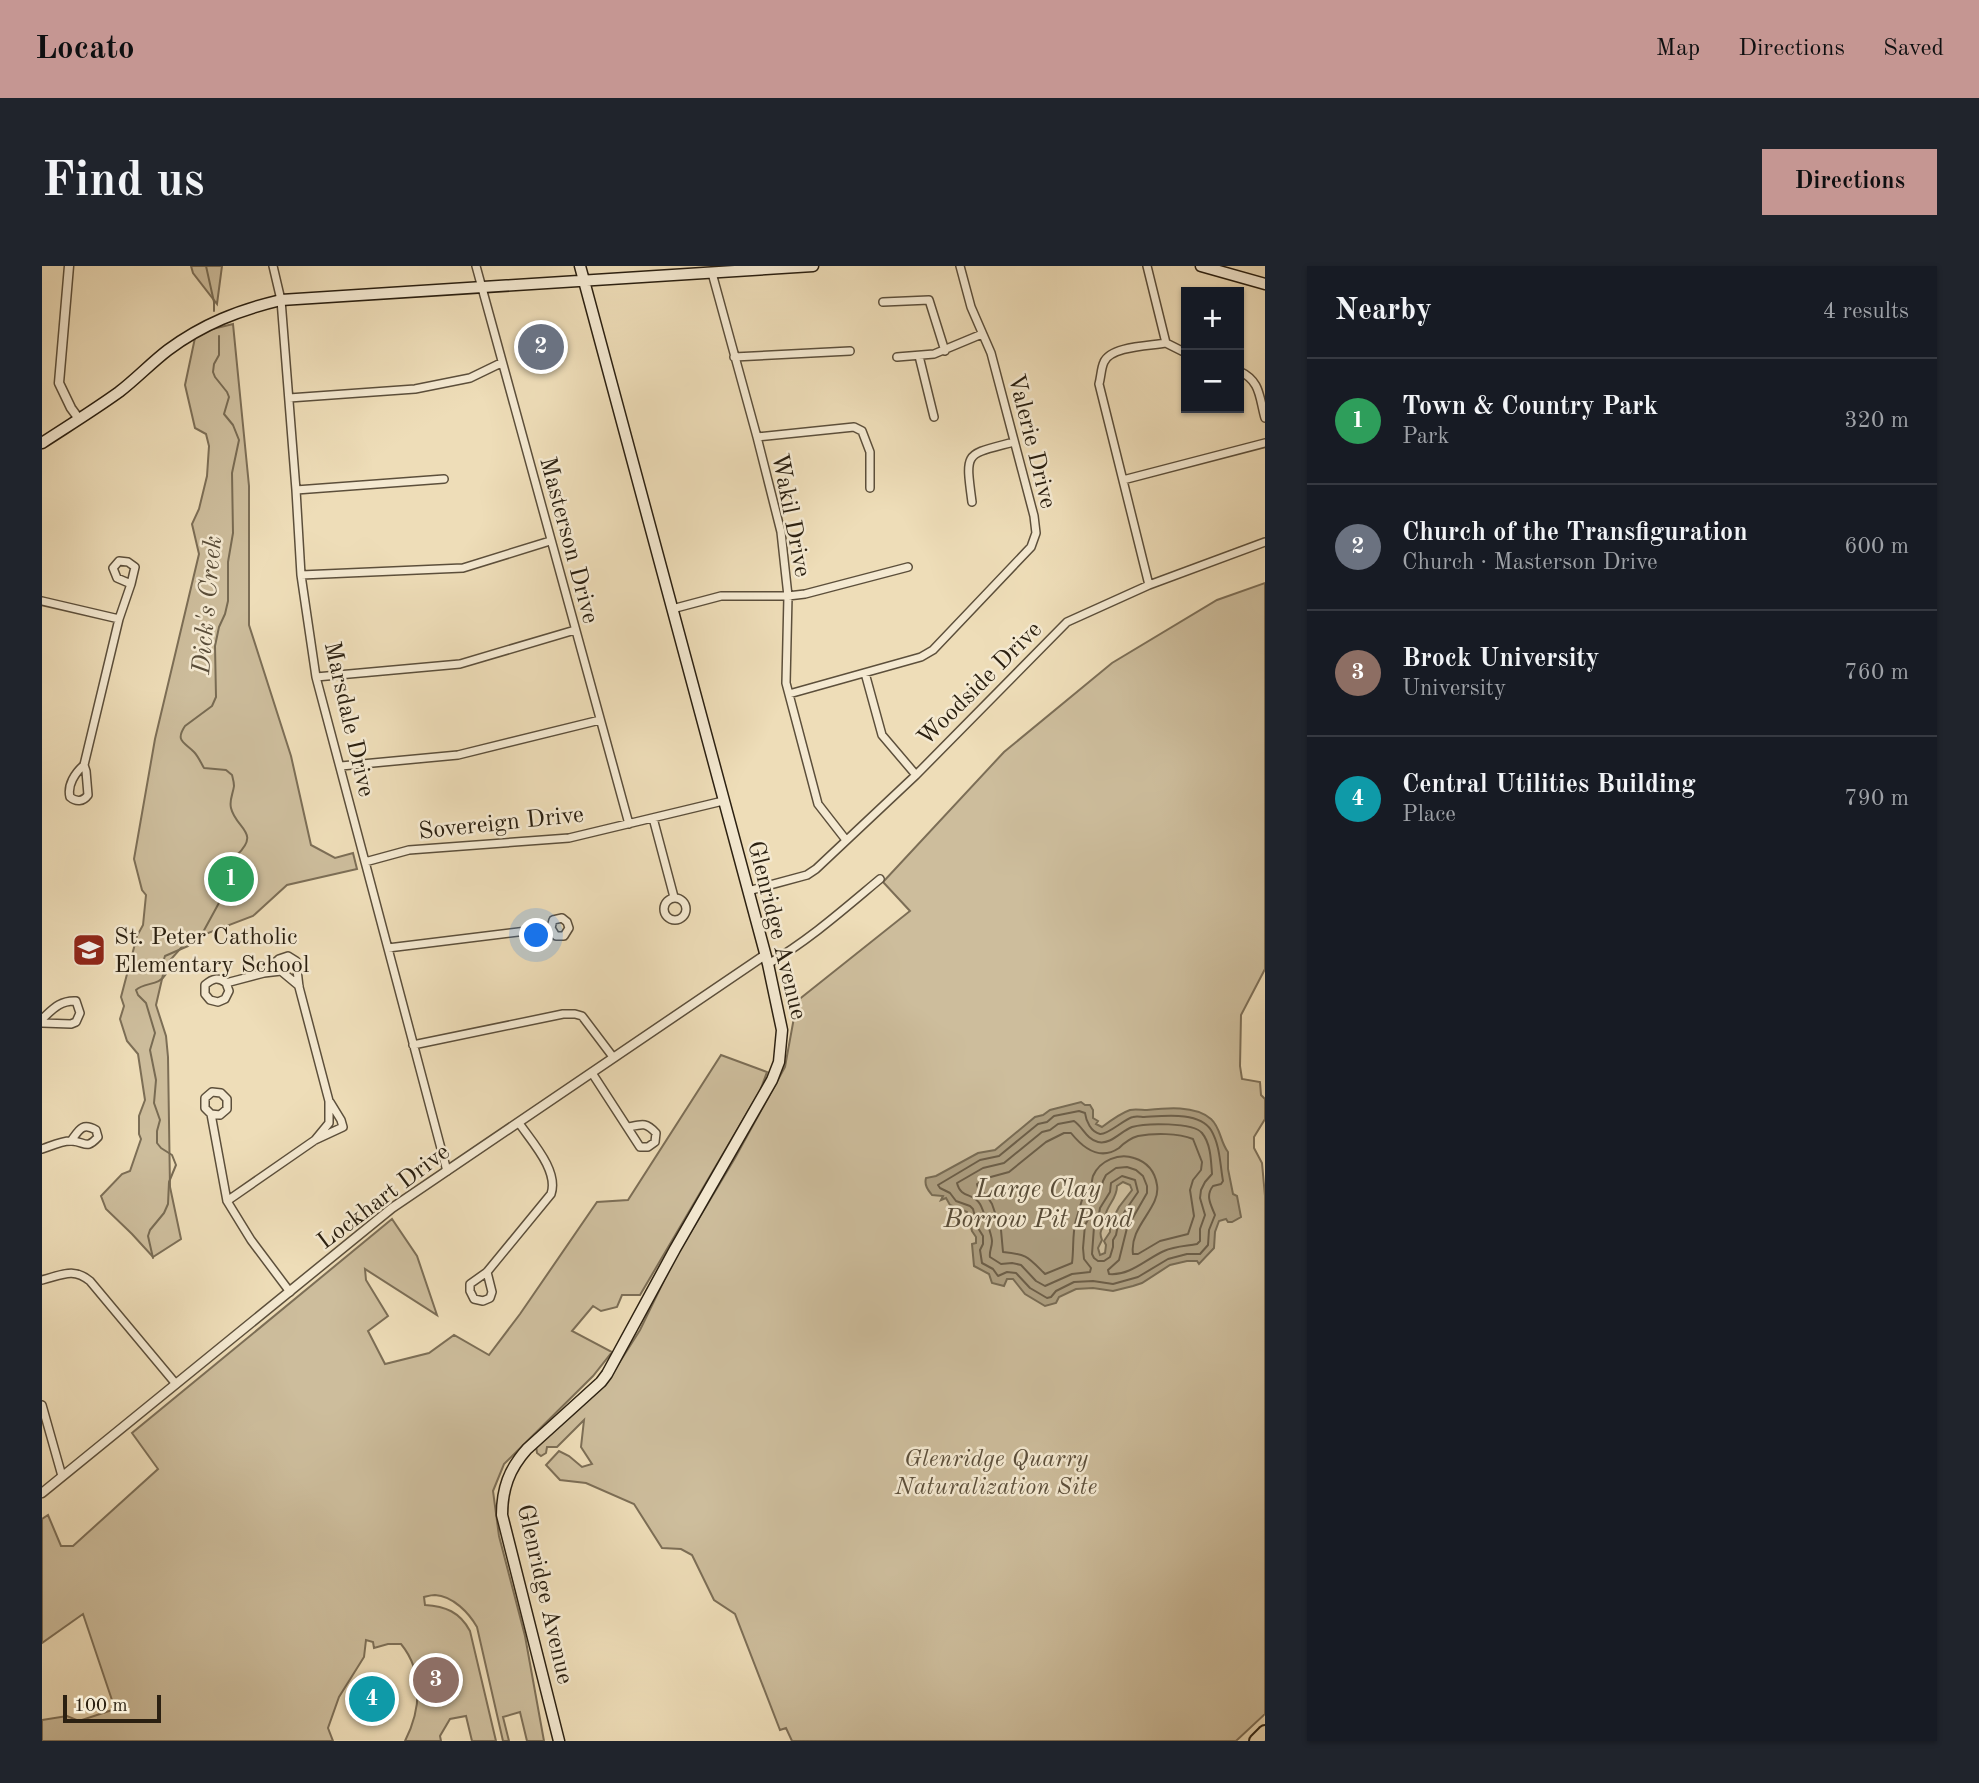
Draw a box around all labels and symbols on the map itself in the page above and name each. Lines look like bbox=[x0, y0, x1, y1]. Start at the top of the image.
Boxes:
pin: 2 bbox=[518, 321, 564, 373]
street label: Valerie Drive bbox=[1003, 372, 1059, 511]
street label: Wakil Drive bbox=[766, 452, 814, 579]
street label: Masterson Drive bbox=[534, 455, 602, 626]
water label: Dick's Creek bbox=[189, 535, 227, 677]
street label: Woodside Drive bbox=[914, 618, 1047, 751]
street label: Marsdale Drive bbox=[319, 640, 378, 799]
street label: Sovereign Drive bbox=[417, 803, 585, 845]
street label: Glenridge Avenue bbox=[742, 839, 810, 1022]
pin: 1 bbox=[208, 853, 254, 905]
your location bbox=[519, 918, 553, 952]
place label: St. Peter Catholic Elementary School bbox=[114, 926, 309, 978]
school or university icon: St. Peter Catholic Elementary School bbox=[70, 931, 108, 969]
street label: Lockhart Drive bbox=[314, 1140, 455, 1255]
water label: Large Clay Borrow Pit Pond bbox=[942, 1177, 1133, 1233]
park label: Glenridge Quarry Naturalization Site bbox=[894, 1448, 1097, 1500]
street label: Glenridge Avenue bbox=[512, 1502, 576, 1687]
pin: 3 bbox=[413, 1654, 459, 1706]
pin: 4 bbox=[349, 1673, 395, 1725]
scale bar bbox=[63, 1692, 161, 1724]

